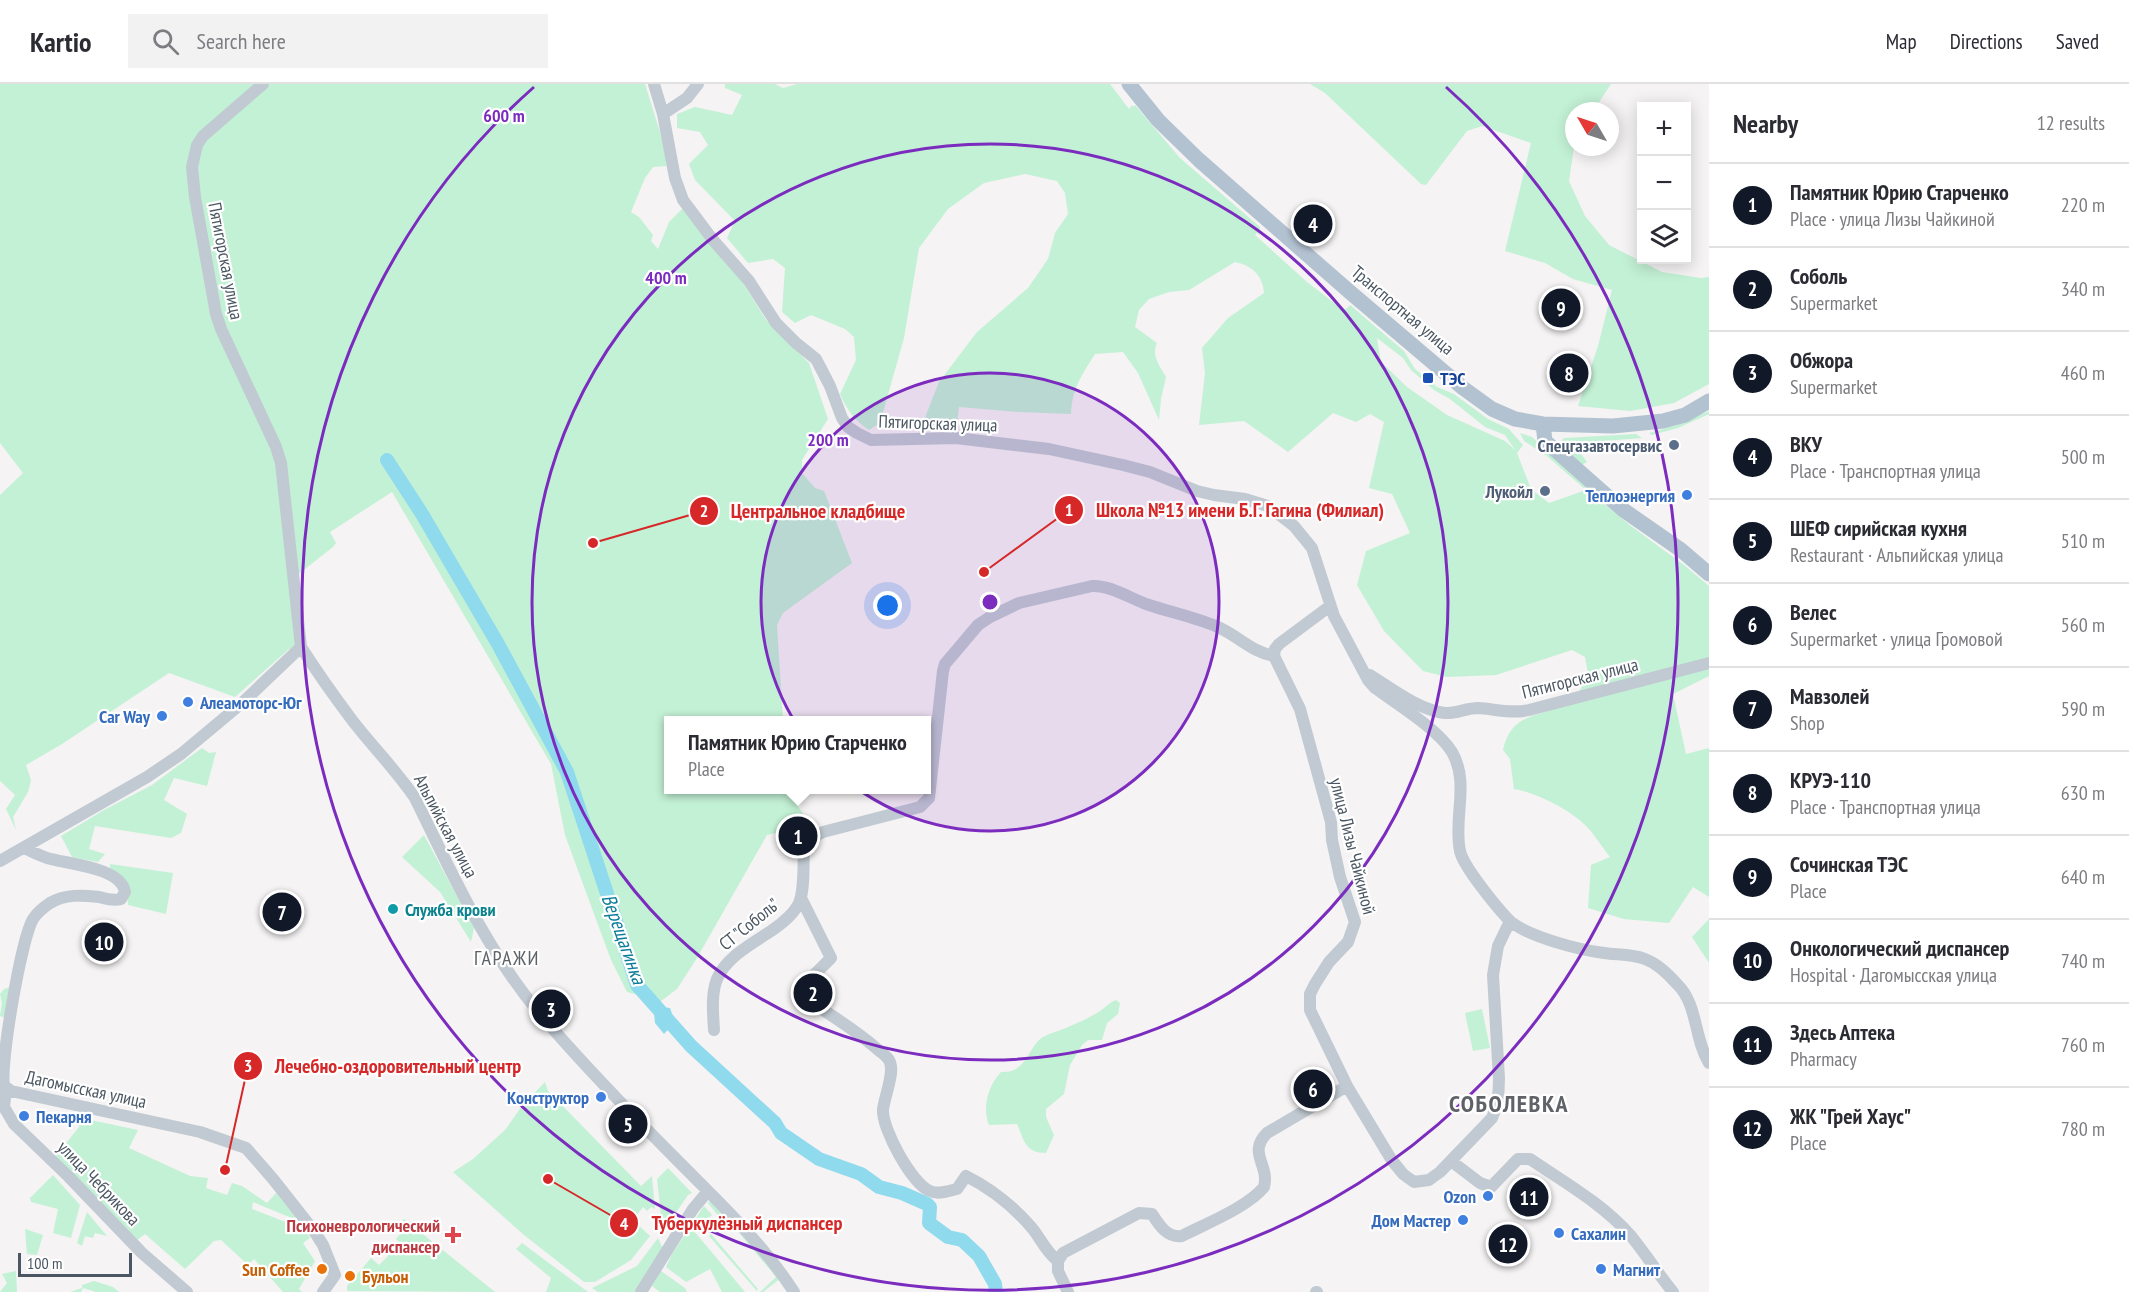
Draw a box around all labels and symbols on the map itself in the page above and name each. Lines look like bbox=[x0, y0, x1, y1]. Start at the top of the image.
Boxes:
north arrow bbox=[1565, 102, 1619, 156]
text: 600 m bbox=[483, 104, 525, 127]
street label: Пятигорская улица bbox=[203, 200, 249, 322]
pin: 4 bbox=[1294, 202, 1332, 246]
street label: Транспортная улица bbox=[1347, 260, 1459, 360]
text: 400 m bbox=[645, 266, 687, 289]
pin: 9 bbox=[1542, 286, 1580, 330]
pin: 8 bbox=[1550, 350, 1588, 396]
place label: ТЭС bbox=[1440, 367, 1465, 390]
marker: ТЭС bbox=[1421, 371, 1435, 385]
street label: Пятигорская улица bbox=[878, 409, 998, 437]
text: 200 m bbox=[807, 428, 849, 451]
place label: Спецгазавтосервис bbox=[1538, 434, 1663, 457]
marker: Спецгазавтосервис bbox=[1667, 438, 1681, 452]
place label: Лукойл bbox=[1484, 480, 1533, 503]
marker: Лукойл bbox=[1538, 484, 1552, 498]
place label: Теплоэнергия bbox=[1585, 484, 1675, 507]
marker: Теплоэнергия bbox=[1680, 488, 1694, 502]
callout: Школа №13 имени Б.Г. Гагина (Филиал) bbox=[1054, 491, 1397, 529]
callout: Центральное кладбище bbox=[689, 492, 917, 530]
text: Школа №13 имени Б.Г. Гагина (Филиал) bbox=[1096, 497, 1384, 523]
text: Центральное кладбище bbox=[731, 498, 905, 524]
text: 1 bbox=[1065, 498, 1073, 521]
text: 2 bbox=[700, 499, 708, 522]
your location bbox=[873, 591, 902, 620]
centre of rings bbox=[980, 592, 1000, 612]
street label: Пятигорская улица bbox=[1519, 652, 1641, 704]
place label: Алеамоторс-Юг bbox=[199, 691, 302, 714]
marker: Алеамоторс-Юг bbox=[181, 695, 195, 709]
place label: Car Way bbox=[99, 705, 151, 728]
marker: Car Way bbox=[155, 709, 169, 723]
street label: Альпийская улица bbox=[409, 770, 483, 882]
street label: улица Лизы Чайкиной bbox=[1325, 775, 1381, 917]
pin: 1 bbox=[778, 814, 818, 858]
pin: 7 bbox=[262, 890, 302, 934]
water label: Верещагинка bbox=[596, 890, 653, 989]
street label: СТ "Соболь" bbox=[714, 893, 784, 955]
place label: Служба крови bbox=[405, 898, 496, 921]
marker: Служба крови bbox=[386, 902, 400, 916]
pin: 10 bbox=[84, 920, 124, 964]
district label: ГАРАЖИ bbox=[474, 945, 540, 971]
pin: 2 bbox=[794, 970, 832, 1016]
pin: 3 bbox=[532, 986, 570, 1032]
callout: Лечебно-оздоровительный центр bbox=[233, 1047, 533, 1085]
text: Лечебно-оздоровительный центр bbox=[274, 1053, 521, 1079]
text: 3 bbox=[244, 1054, 252, 1077]
street label: Дагомысская улица bbox=[23, 1065, 149, 1113]
pin: 6 bbox=[1294, 1066, 1332, 1112]
place label: Конструктор bbox=[507, 1086, 589, 1109]
district label: СОБОЛЕВКА bbox=[1449, 1088, 1569, 1119]
marker: Конструктор bbox=[594, 1090, 608, 1104]
pin: 5 bbox=[608, 1102, 648, 1146]
place label: Пекарня bbox=[36, 1105, 92, 1128]
marker: Пекарня bbox=[17, 1109, 31, 1123]
street label: улица Чебрикова bbox=[53, 1136, 145, 1230]
pin: 11 bbox=[1510, 1174, 1549, 1220]
place label: Ozon bbox=[1443, 1185, 1476, 1208]
marker: Ozon bbox=[1481, 1189, 1495, 1203]
callout: Туберкулёзный диспансер bbox=[609, 1204, 854, 1242]
place label: Дом Мастер bbox=[1372, 1209, 1451, 1232]
text: Туберкулёзный диспансер bbox=[651, 1210, 843, 1236]
text: 4 bbox=[620, 1212, 629, 1235]
marker: Дом Мастер bbox=[1456, 1213, 1470, 1227]
place label: Психоневрологический диспансер bbox=[287, 1214, 440, 1258]
pin: 12 bbox=[1488, 1222, 1528, 1266]
place label: Сахалин bbox=[1571, 1222, 1626, 1245]
marker: Психоневрологический диспансер bbox=[444, 1226, 462, 1244]
marker: Сахалин bbox=[1552, 1226, 1566, 1240]
scale bar bbox=[18, 1250, 132, 1278]
place label: Sun Coffee bbox=[242, 1258, 310, 1281]
place label: Магнит bbox=[1613, 1258, 1661, 1281]
marker: Sun Coffee bbox=[315, 1262, 329, 1276]
marker: Магнит bbox=[1594, 1262, 1608, 1276]
place label: Бульон bbox=[362, 1265, 409, 1288]
marker: Бульон bbox=[343, 1269, 357, 1283]

